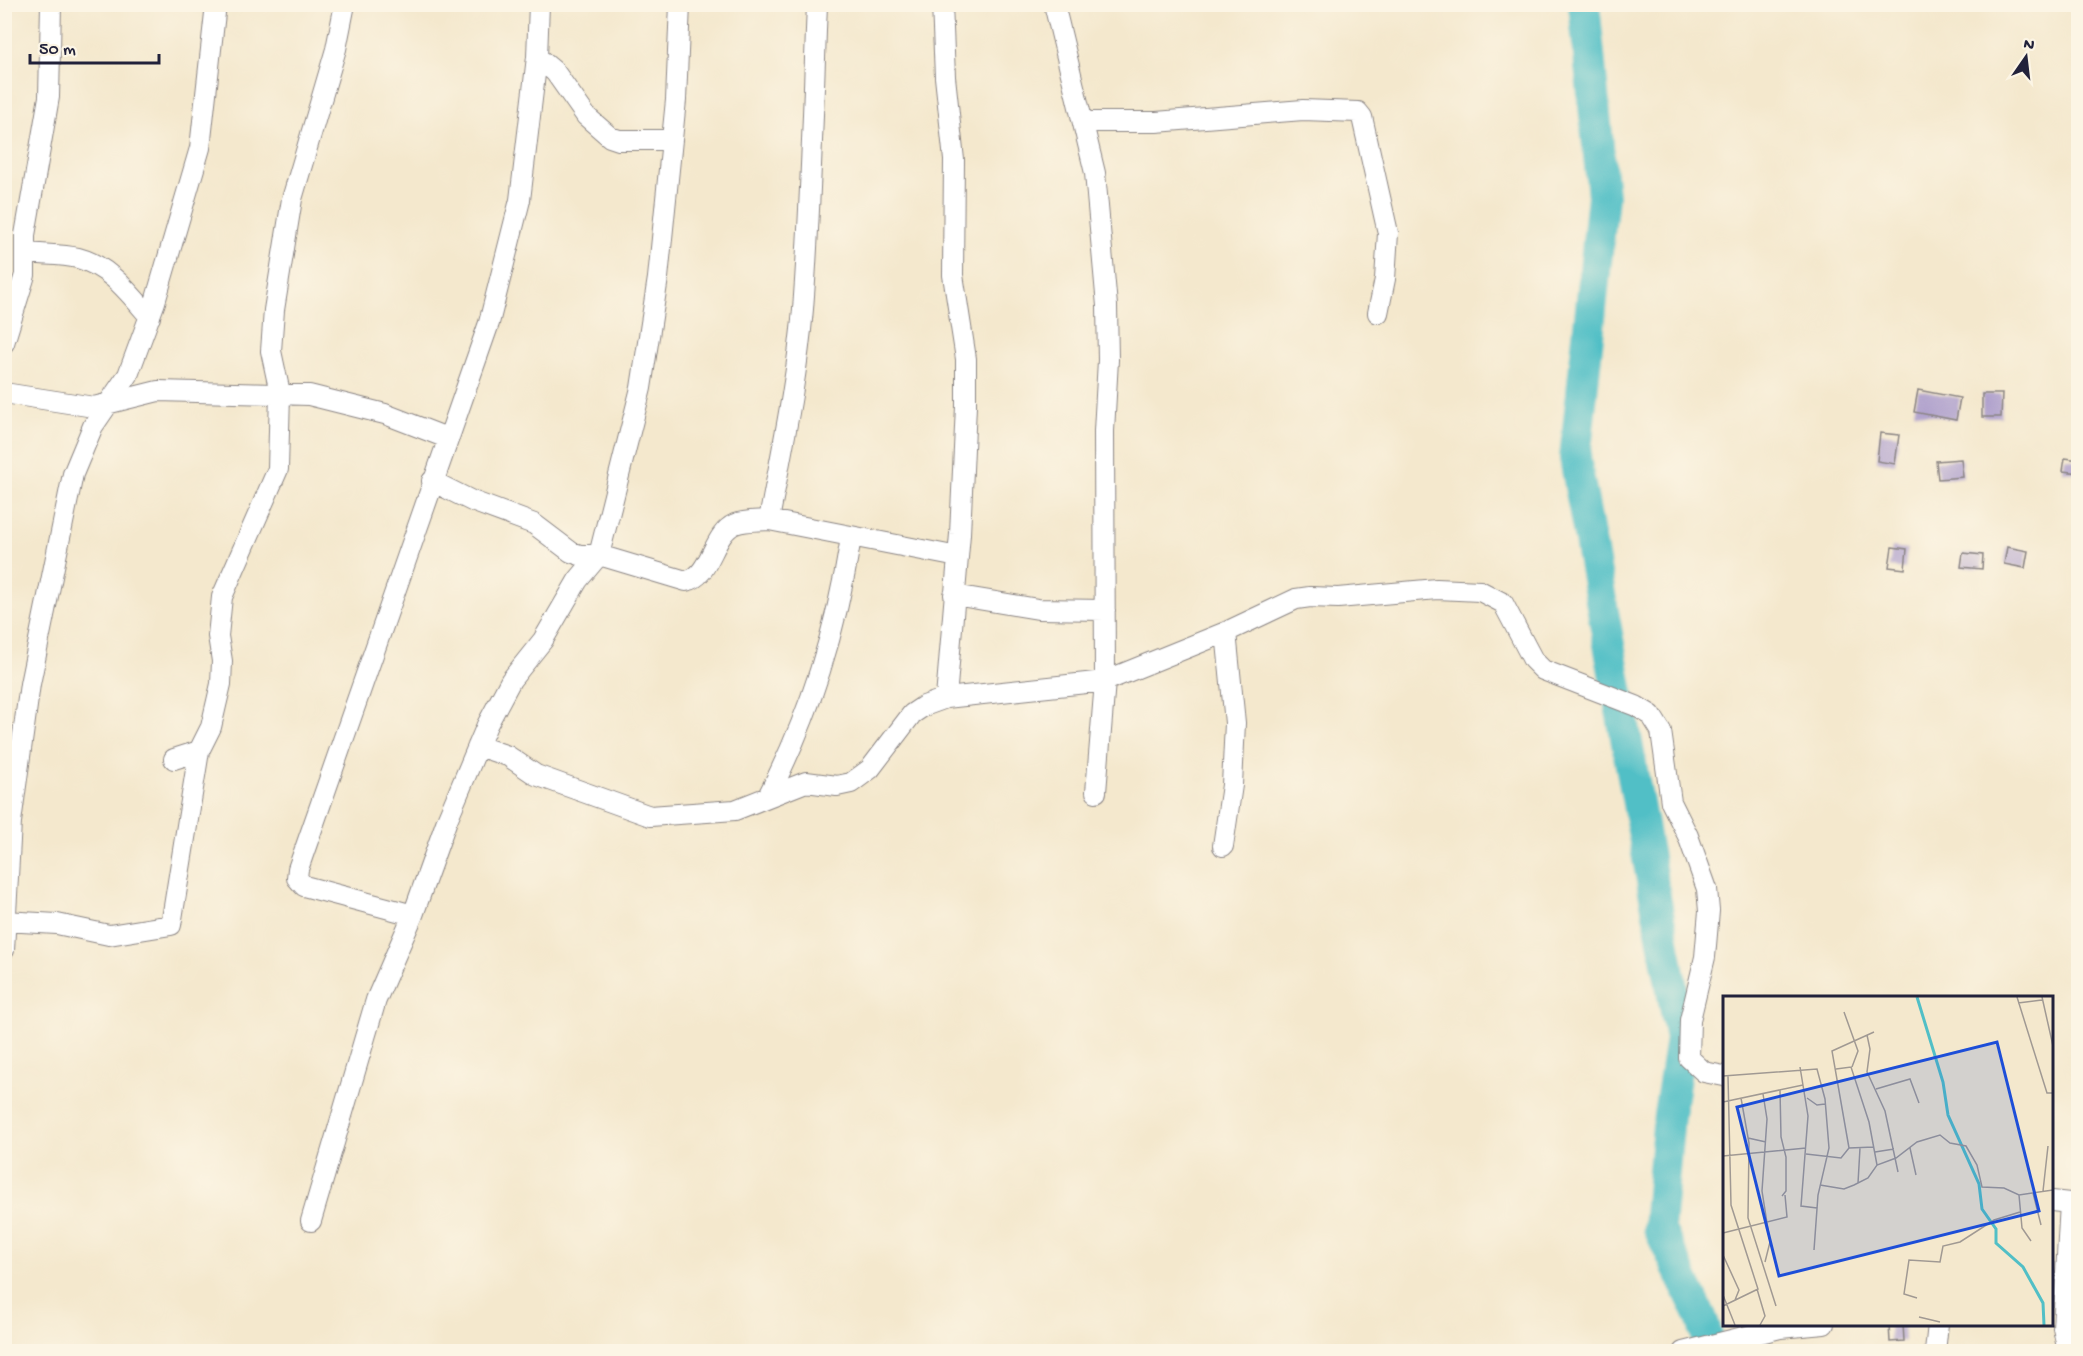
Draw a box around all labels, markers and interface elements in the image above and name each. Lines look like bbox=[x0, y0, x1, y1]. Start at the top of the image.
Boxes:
scale bar bbox=[30, 27, 159, 65]
north arrow bbox=[1996, 27, 2056, 87]
text: N bbox=[2021, 35, 2037, 56]
text: 50 m bbox=[39, 40, 76, 61]
inset map bbox=[1723, 996, 2053, 1326]

